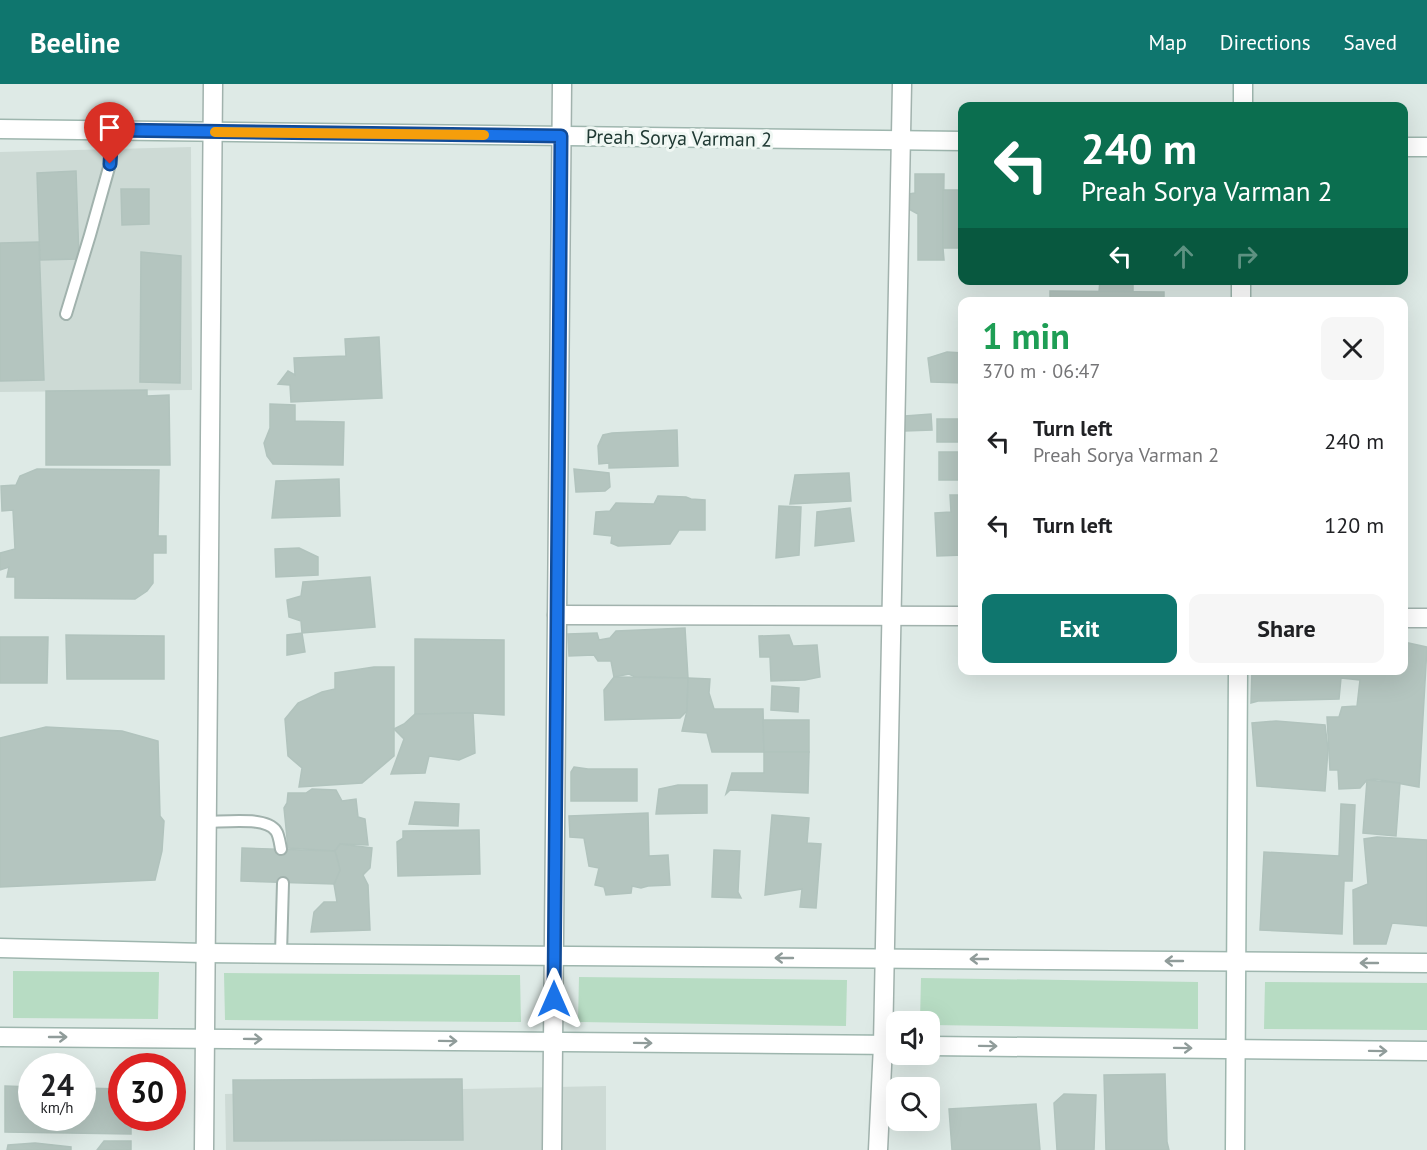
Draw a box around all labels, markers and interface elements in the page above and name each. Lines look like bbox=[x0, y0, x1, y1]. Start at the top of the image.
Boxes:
text: Beeline bbox=[30, 24, 120, 61]
text: Map bbox=[1148, 29, 1187, 56]
text: Directions bbox=[1220, 29, 1311, 56]
text: Saved bbox=[1344, 29, 1397, 56]
pin bbox=[84, 102, 135, 164]
icon: arrive bbox=[93, 111, 126, 144]
text: 240 m bbox=[1081, 121, 1197, 176]
street label: Preah Sorya Varman 2 bbox=[586, 123, 772, 153]
icon: left bbox=[982, 126, 1060, 204]
text: Preah Sorya Varman 2 bbox=[1081, 174, 1332, 208]
icon: left bbox=[1104, 240, 1137, 273]
icon: ahead bbox=[1167, 240, 1200, 273]
icon: right bbox=[1230, 240, 1263, 273]
text: 1 min bbox=[982, 312, 1070, 359]
button: close bbox=[1321, 317, 1384, 380]
text: 370 m · 06:47 bbox=[982, 358, 1100, 384]
text: Turn left bbox=[1033, 414, 1113, 442]
icon: left bbox=[982, 425, 1015, 458]
text: 240 m bbox=[1324, 427, 1384, 455]
text: Preah Sorya Varman 2 bbox=[1033, 442, 1219, 468]
icon: left bbox=[982, 509, 1015, 542]
text: Turn left bbox=[1033, 511, 1113, 539]
text: 120 m bbox=[1324, 511, 1384, 539]
button: Exit bbox=[982, 594, 1177, 663]
button: Share bbox=[1189, 594, 1384, 663]
one-way arrow bbox=[774, 952, 794, 964]
one-way arrow bbox=[969, 953, 989, 965]
one-way arrow bbox=[1164, 955, 1184, 967]
one-way arrow bbox=[1359, 957, 1379, 968]
position arrow bbox=[522, 967, 586, 1031]
map controls bbox=[886, 1011, 940, 1131]
button: sound bbox=[886, 1011, 940, 1065]
one-way arrow bbox=[48, 1031, 68, 1043]
one-way arrow bbox=[243, 1033, 263, 1044]
one-way arrow bbox=[438, 1035, 458, 1047]
one-way arrow bbox=[633, 1037, 653, 1049]
one-way arrow bbox=[978, 1040, 998, 1052]
one-way arrow bbox=[1173, 1043, 1193, 1054]
one-way arrow bbox=[1368, 1045, 1388, 1056]
speed limit sign: 30 bbox=[108, 1053, 186, 1131]
text: 24 bbox=[40, 1065, 74, 1104]
button: search bbox=[886, 1077, 940, 1131]
text: km/h bbox=[41, 1098, 73, 1117]

